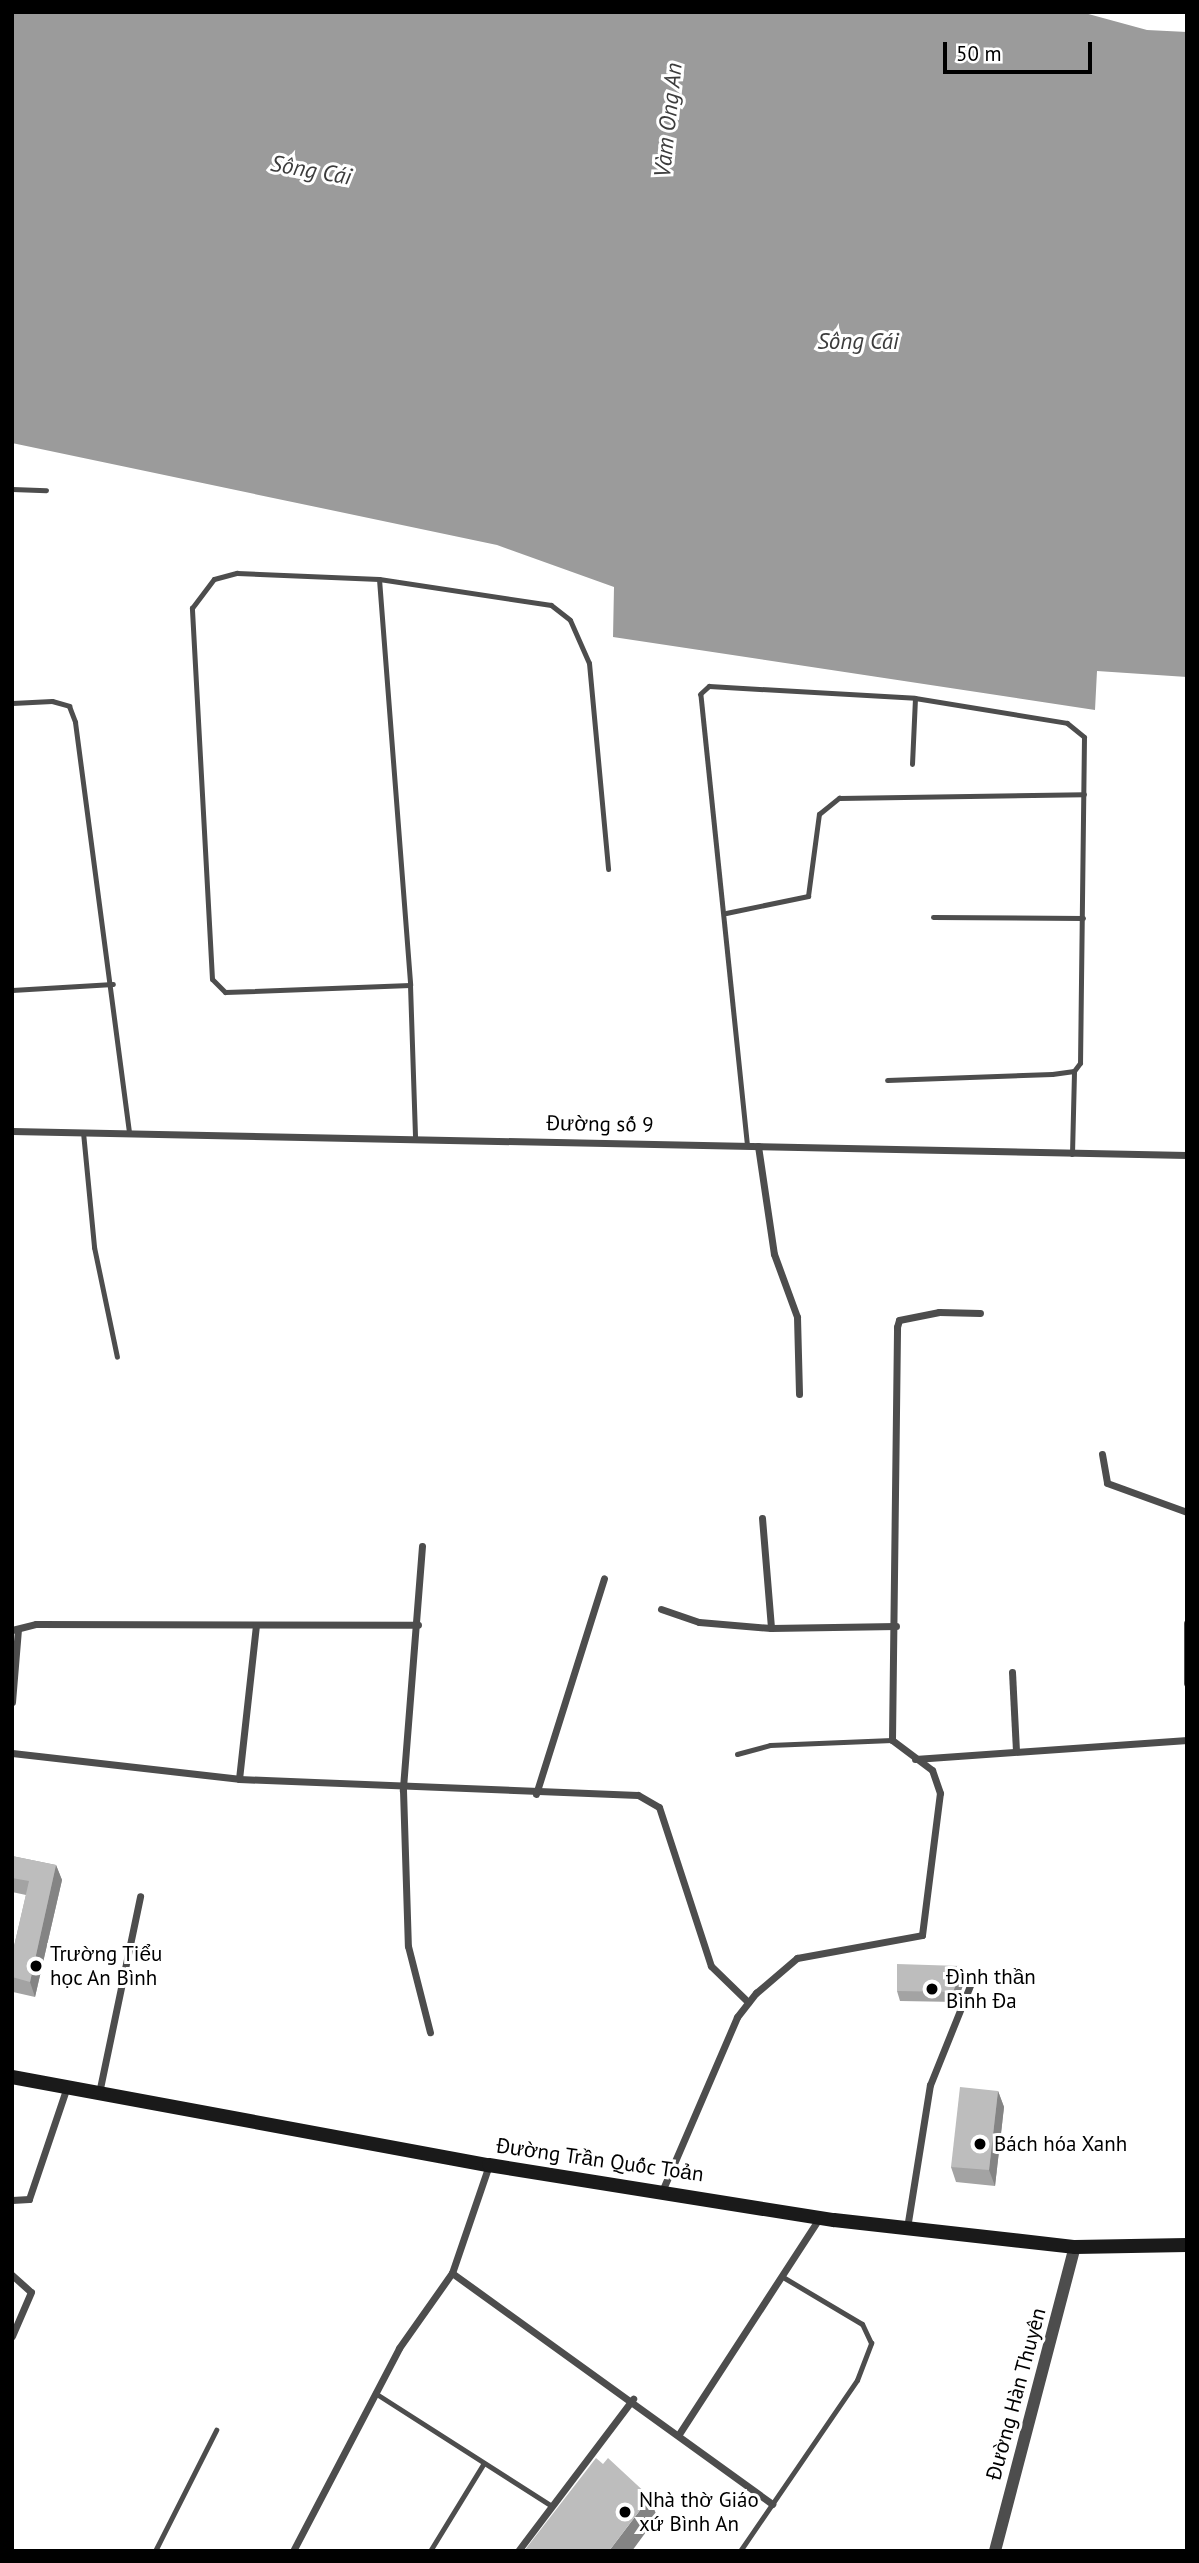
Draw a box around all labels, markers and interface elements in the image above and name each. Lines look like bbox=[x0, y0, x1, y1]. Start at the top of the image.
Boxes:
scale bar bbox=[947, 28, 1096, 72]
text: 50 m bbox=[956, 40, 1002, 67]
water label: Vàm Ong An bbox=[648, 61, 688, 179]
water label: Sông Cái bbox=[268, 149, 354, 191]
water label: Sông Cái bbox=[817, 327, 899, 355]
street label: Đường số 9 bbox=[546, 1110, 654, 1138]
place label: Trường Tiểu học An Bình bbox=[50, 1941, 163, 1991]
marker: Trường Tiểu học An Bình bbox=[28, 1958, 44, 1974]
place label: Đình thần Bình Đa bbox=[946, 1964, 1036, 2014]
marker: Đình thần Bình Đa bbox=[924, 1981, 940, 1997]
place label: Bách hóa Xanh bbox=[994, 2131, 1128, 2157]
street label: Đường Trần Quốc Toản bbox=[494, 2133, 706, 2187]
marker: Bách hóa Xanh bbox=[972, 2136, 988, 2152]
street label: Đường Hàn Thuyên bbox=[981, 2305, 1051, 2483]
place label: Nhà thờ Giáo xứ Bình An bbox=[639, 2487, 759, 2537]
marker: Nhà thờ Giáo xứ Bình An bbox=[617, 2504, 633, 2520]

